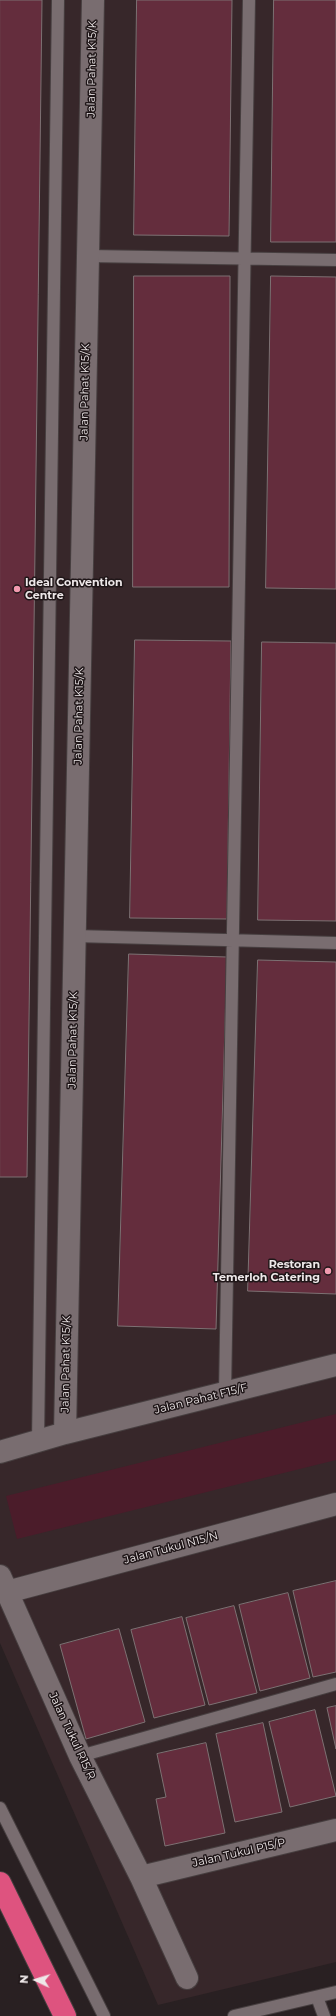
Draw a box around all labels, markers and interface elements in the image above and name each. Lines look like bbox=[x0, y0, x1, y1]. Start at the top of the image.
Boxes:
street label: Jalan Pahat K15/K bbox=[85, 20, 99, 118]
street label: Jalan Pahat K15/K bbox=[78, 343, 92, 441]
place label: Ideal Convention Centre bbox=[25, 576, 123, 602]
marker: Ideal Convention Centre bbox=[12, 584, 22, 594]
street label: Jalan Pahat K15/K bbox=[72, 667, 86, 765]
street label: Jalan Pahat K15/K bbox=[66, 991, 80, 1089]
place label: Restoran Temerloh Catering bbox=[213, 1258, 320, 1284]
marker: Restoran Temerloh Catering bbox=[323, 1266, 333, 1276]
street label: Jalan Pahat K15/K bbox=[59, 1315, 73, 1413]
street label: Jalan Pahat F15/F bbox=[153, 1381, 249, 1417]
street label: Jalan Tukul N15/N bbox=[123, 1529, 219, 1567]
street label: Jalan Tukul R15/R bbox=[46, 1690, 98, 1782]
street label: Jalan Tukul P15/P bbox=[191, 1836, 287, 1870]
north arrow bbox=[16, 1960, 56, 2000]
text: N bbox=[17, 1974, 31, 1984]

